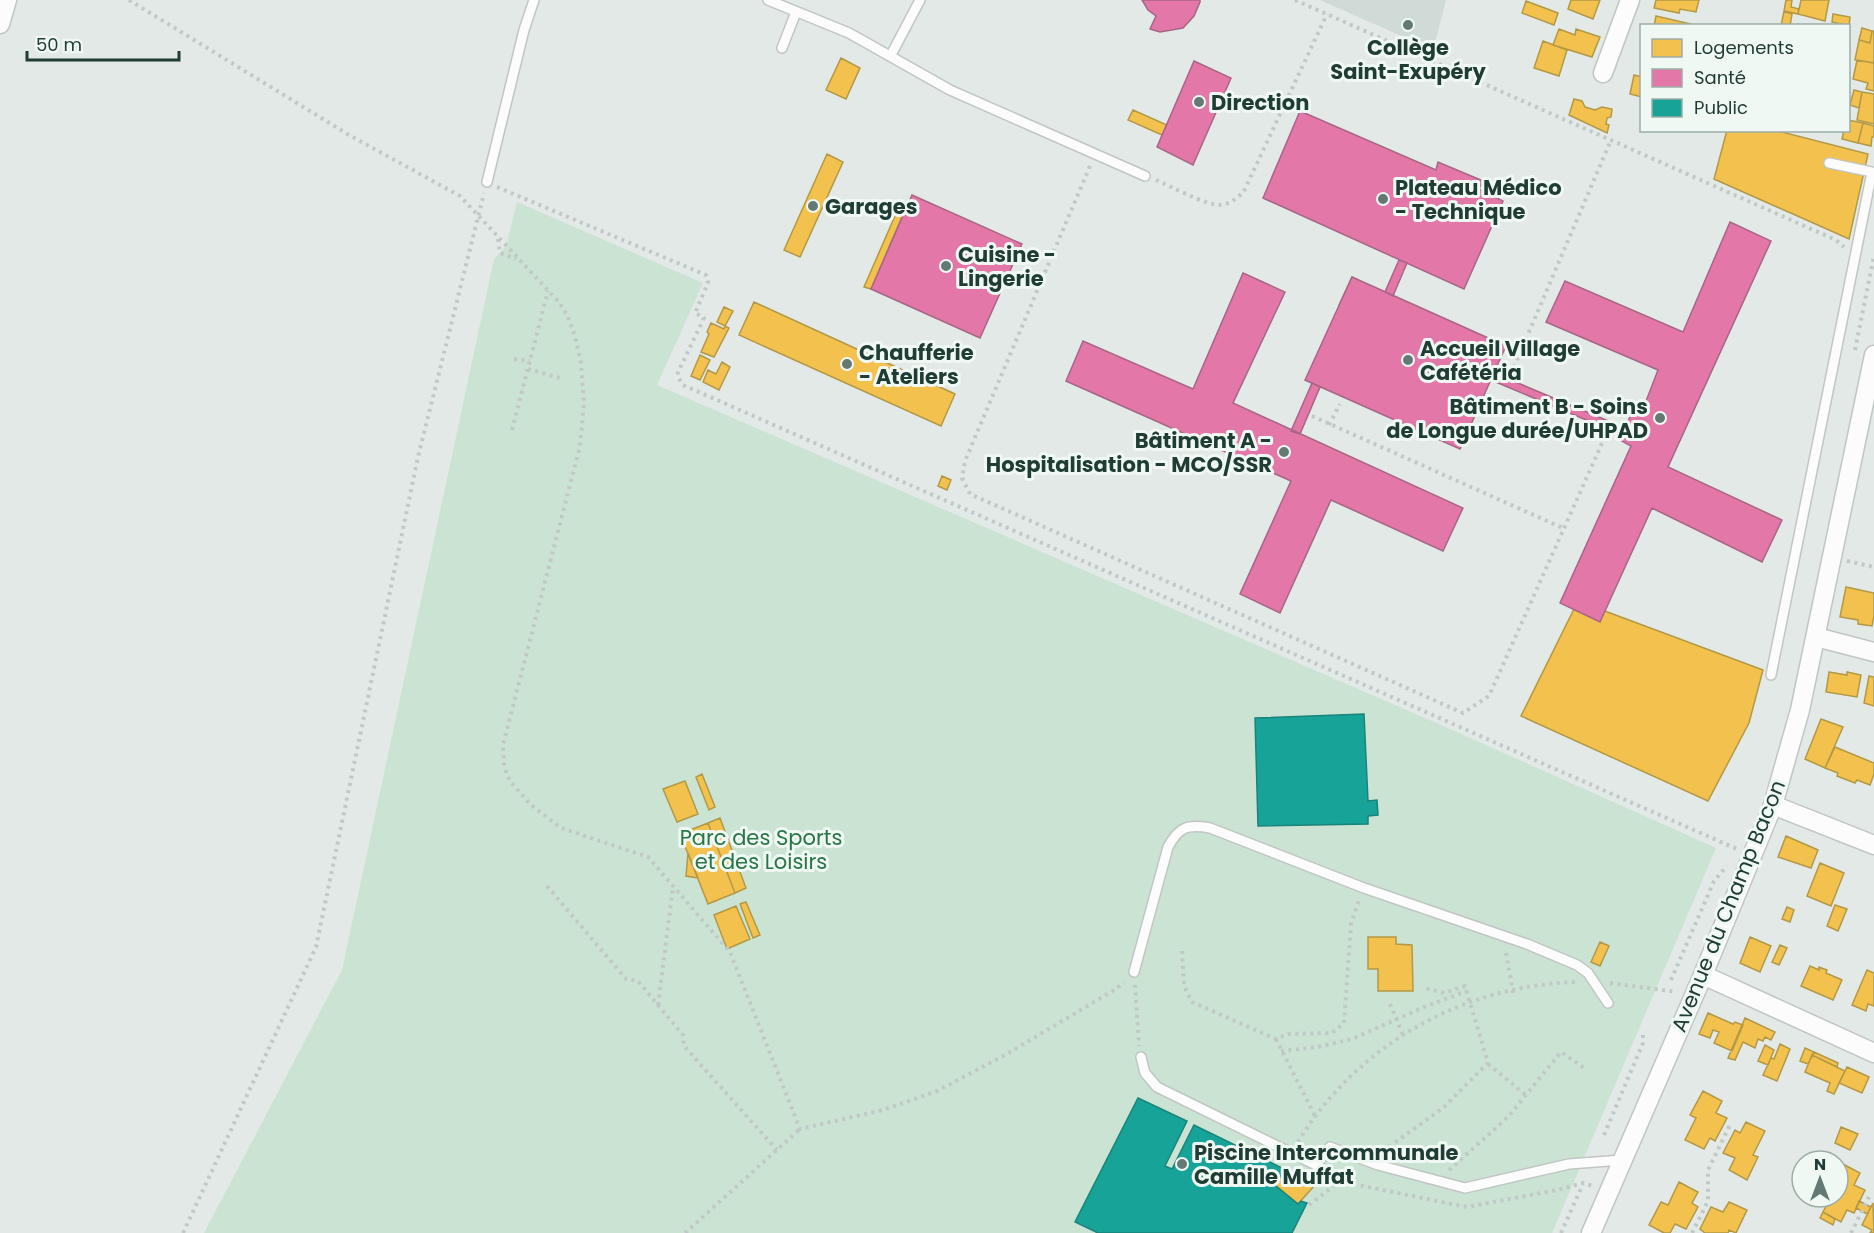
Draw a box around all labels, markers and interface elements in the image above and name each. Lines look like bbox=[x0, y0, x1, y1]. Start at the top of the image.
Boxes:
marker: Collège Saint-Exupéry bbox=[1401, 18, 1415, 32]
scale bar bbox=[27, 24, 178, 62]
legend bbox=[1640, 24, 1850, 132]
text: 50 m bbox=[36, 32, 82, 57]
place label: Collège Saint-Exupéry bbox=[1330, 33, 1487, 86]
text: Logements bbox=[1694, 35, 1794, 60]
text: Santé bbox=[1694, 65, 1746, 90]
place label: Direction bbox=[1211, 88, 1309, 117]
marker: Direction bbox=[1192, 95, 1206, 109]
text: Public bbox=[1694, 95, 1748, 120]
place label: Plateau Médico - Technique bbox=[1395, 173, 1562, 226]
place label: Garages bbox=[825, 192, 917, 221]
marker: Plateau Médico - Technique bbox=[1376, 192, 1390, 206]
marker: Garages bbox=[806, 199, 820, 213]
place label: Cuisine - Lingerie bbox=[958, 240, 1056, 293]
marker: Cuisine - Lingerie bbox=[939, 259, 953, 273]
place label: Accueil Village Cafétéria bbox=[1420, 334, 1580, 387]
place label: Chaufferie - Ateliers bbox=[859, 338, 974, 391]
marker: Accueil Village Cafétéria bbox=[1401, 353, 1415, 367]
marker: Chaufferie - Ateliers bbox=[840, 357, 854, 371]
place label: Bâtiment B - Soins de Longue durée/UHPAD bbox=[1386, 392, 1648, 445]
marker: Bâtiment B - Soins de Longue durée/UHPAD bbox=[1653, 411, 1667, 425]
place label: Bâtiment A - Hospitalisation - MCO/SSR bbox=[986, 426, 1272, 479]
marker: Bâtiment A - Hospitalisation - MCO/SSR bbox=[1277, 445, 1291, 459]
street label: Avenue du Champ Bacon bbox=[1664, 776, 1792, 1036]
park label: Parc des Sports et des Loisirs bbox=[680, 823, 842, 876]
place label: Piscine Intercommunale Camille Muffat bbox=[1194, 1138, 1459, 1191]
north arrow bbox=[1790, 1149, 1850, 1209]
text: N bbox=[1814, 1153, 1826, 1176]
marker: Piscine Intercommunale Camille Muffat bbox=[1175, 1157, 1189, 1171]

